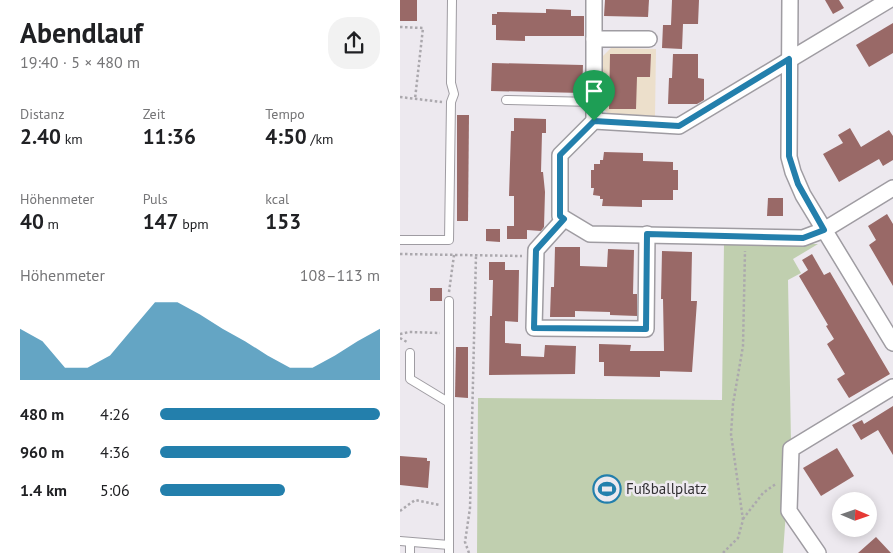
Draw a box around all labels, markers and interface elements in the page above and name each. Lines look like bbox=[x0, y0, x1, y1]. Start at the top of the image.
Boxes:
text: Abendlauf bbox=[20, 14, 143, 51]
button: share bbox=[328, 17, 380, 69]
text: 19:40 · 5 × 480 m bbox=[20, 52, 140, 72]
pin bbox=[573, 70, 615, 121]
icon: arrive bbox=[580, 77, 608, 105]
text: Distanz bbox=[20, 105, 64, 123]
text: Zeit bbox=[143, 105, 165, 123]
text: Tempo bbox=[265, 105, 305, 123]
text: 2.40 bbox=[20, 123, 61, 150]
text: 11:36 bbox=[143, 123, 196, 150]
text: 4:50 bbox=[265, 123, 307, 150]
text: km bbox=[61, 130, 83, 148]
text: /km bbox=[307, 130, 333, 148]
text: Höhenmeter bbox=[20, 190, 94, 208]
text: Puls bbox=[143, 190, 168, 208]
text: kcal bbox=[265, 190, 289, 208]
text: 40 bbox=[20, 208, 44, 235]
text: 147 bbox=[143, 208, 178, 235]
text: 153 bbox=[265, 208, 301, 235]
text: m bbox=[44, 215, 59, 233]
text: bpm bbox=[178, 215, 209, 233]
text: Höhenmeter bbox=[20, 265, 105, 285]
text: 108–113 m bbox=[300, 265, 380, 285]
text: 480 m bbox=[20, 404, 64, 424]
text: 4:26 bbox=[100, 404, 130, 424]
text: 960 m bbox=[20, 442, 64, 462]
text: 4:36 bbox=[100, 442, 130, 462]
sports icon: Fußballplatz bbox=[592, 474, 622, 504]
place label: Fußballplatz bbox=[626, 479, 707, 498]
text: 1.4 km bbox=[20, 480, 67, 500]
text: 5:06 bbox=[100, 480, 130, 500]
north arrow bbox=[832, 492, 878, 538]
map controls bbox=[832, 492, 877, 537]

